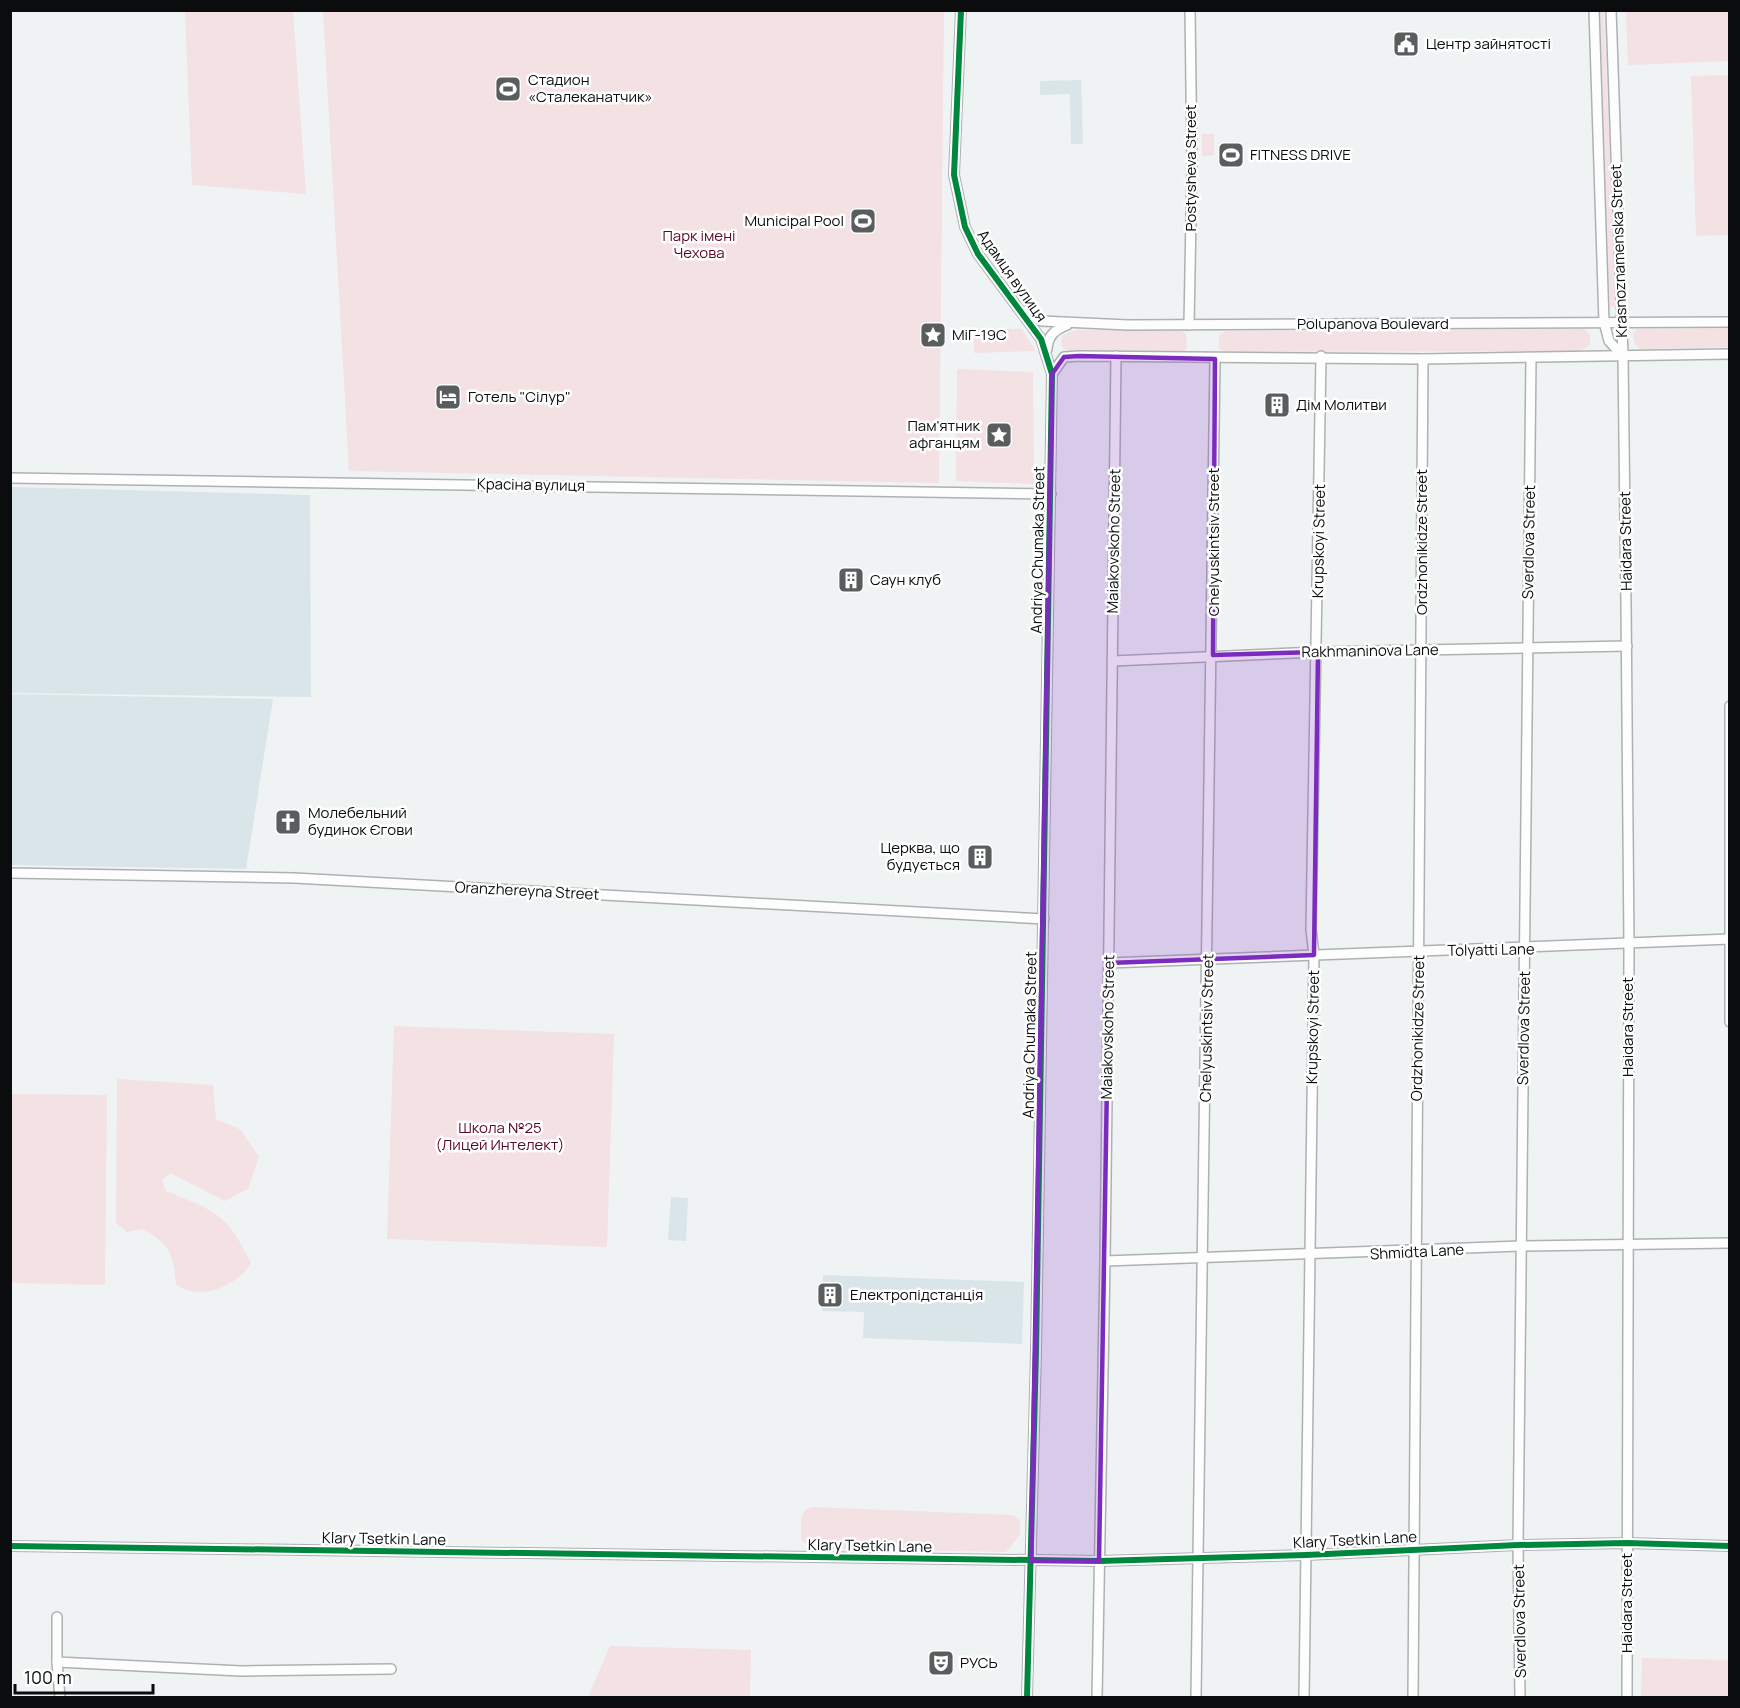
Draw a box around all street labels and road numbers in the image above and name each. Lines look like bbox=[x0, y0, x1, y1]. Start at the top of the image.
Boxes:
street label: Postysheva Street bbox=[1180, 104, 1201, 232]
street label: Krasnoznamenska Street bbox=[1605, 164, 1632, 338]
street label: Адамця вулиця bbox=[973, 225, 1052, 326]
street label: Polupanova Boulevard bbox=[1297, 313, 1449, 334]
street label: Andriya Chumaka Street bbox=[1026, 466, 1049, 634]
street label: Maiakovskoho Street bbox=[1102, 468, 1125, 614]
street label: Chelyuskintsiv Street bbox=[1203, 468, 1224, 616]
street label: Ordzhonikidze Street bbox=[1411, 469, 1432, 615]
street label: Красіна вулиця bbox=[477, 473, 585, 496]
street label: Krupskoyi Street bbox=[1307, 484, 1330, 598]
street label: Sverdlova Street bbox=[1517, 485, 1540, 599]
street label: Haidara Street bbox=[1614, 491, 1637, 591]
street label: Rakhmaninova Lane bbox=[1301, 639, 1439, 662]
street label: Oranzhereyna Street bbox=[454, 876, 600, 905]
street label: Tolyatti Lane bbox=[1447, 938, 1535, 961]
street label: Andriya Chumaka Street bbox=[1018, 951, 1041, 1119]
street label: Maiakovskoho Street bbox=[1096, 954, 1119, 1100]
street label: Chelyuskintsiv Street bbox=[1195, 954, 1218, 1102]
street label: Ordzhonikidze Street bbox=[1406, 955, 1429, 1101]
street label: Krupskoyi Street bbox=[1301, 970, 1324, 1084]
street label: Sverdlova Street bbox=[1512, 971, 1535, 1085]
street label: Haidara Street bbox=[1617, 977, 1638, 1077]
street label: Shmidta Lane bbox=[1369, 1239, 1465, 1264]
street label: Klary Tsetkin Lane bbox=[1292, 1526, 1418, 1553]
street label: Klary Tsetkin Lane bbox=[322, 1527, 446, 1550]
street label: Klary Tsetkin Lane bbox=[808, 1534, 932, 1557]
street label: Haidara Street bbox=[1616, 1553, 1637, 1653]
street label: Sverdlova Street bbox=[1508, 1564, 1531, 1678]

